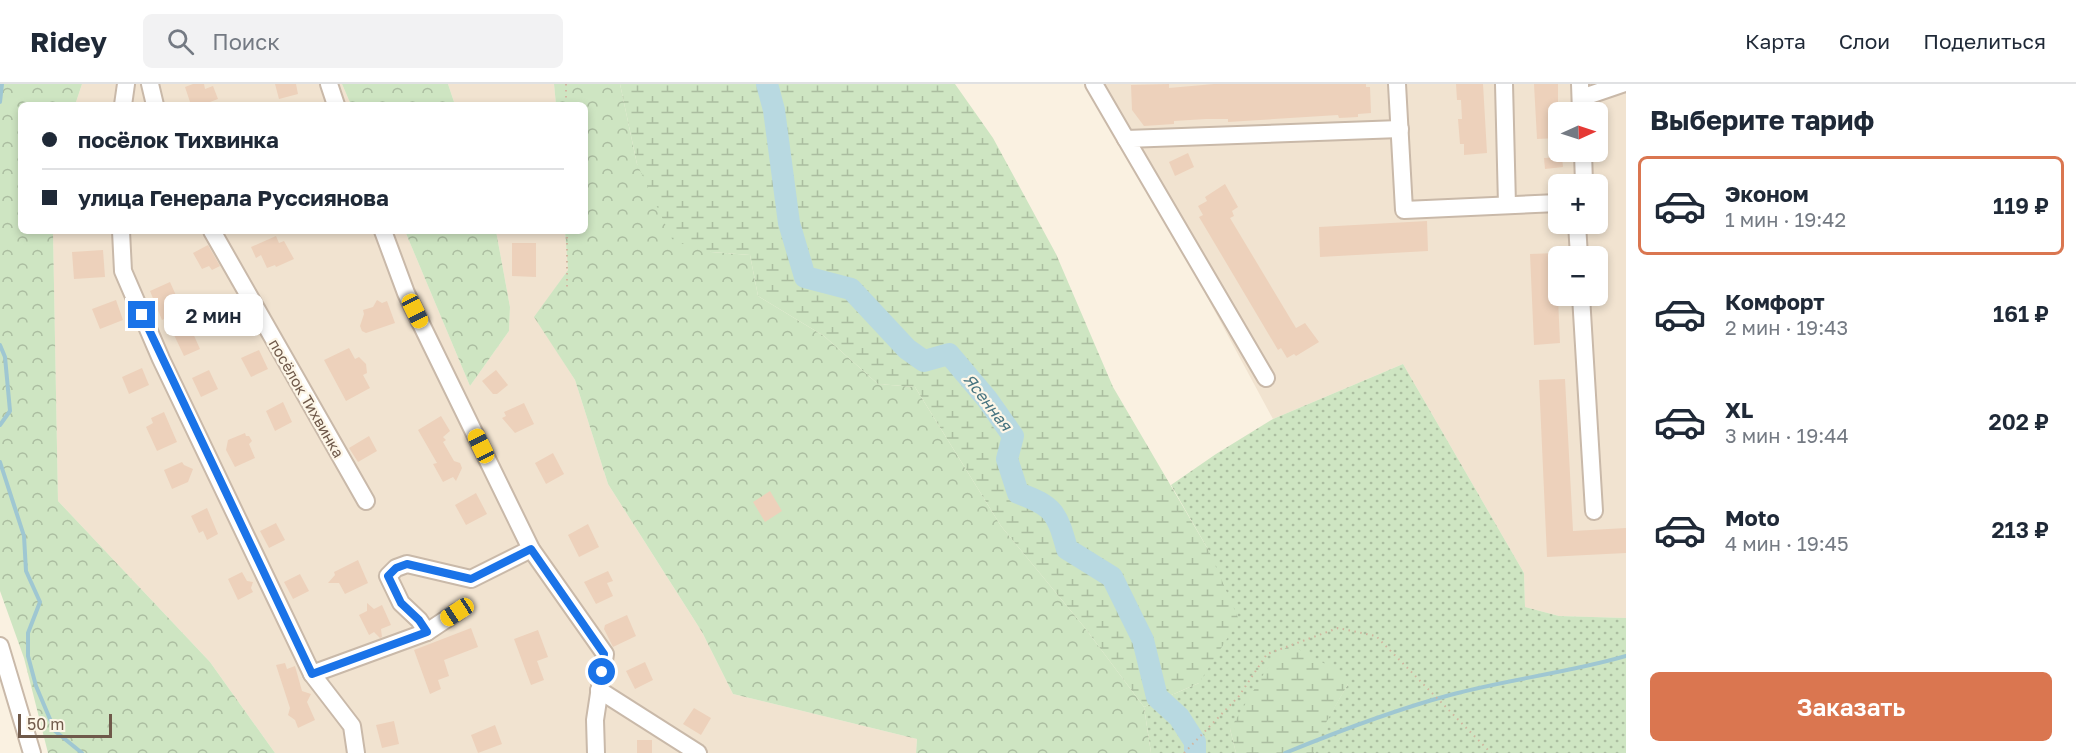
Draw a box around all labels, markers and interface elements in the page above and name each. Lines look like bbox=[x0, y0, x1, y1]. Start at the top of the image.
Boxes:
search box bbox=[143, 14, 563, 68]
text: Ridey bbox=[30, 25, 107, 58]
icon: search bbox=[164, 25, 197, 58]
text: Поиск bbox=[212, 28, 280, 55]
text: Карта bbox=[1745, 28, 1806, 54]
text: Слои bbox=[1839, 28, 1890, 54]
text: Поделиться bbox=[1923, 28, 2046, 54]
north arrow bbox=[1548, 102, 1608, 162]
map controls bbox=[1548, 102, 1608, 306]
text: Выберите тариф bbox=[1650, 104, 1874, 136]
text: посёлок Тихвинка bbox=[78, 126, 279, 153]
button: + bbox=[1548, 174, 1608, 234]
icon: car bbox=[1653, 179, 1707, 233]
text: Эконом bbox=[1725, 180, 1809, 207]
text: улица Генерала Руссиянова bbox=[78, 184, 389, 211]
text: 119 ₽ bbox=[1993, 192, 2049, 219]
text: 1 мин · 19:42 bbox=[1725, 207, 1846, 231]
button: − bbox=[1548, 246, 1608, 306]
icon: car bbox=[1653, 287, 1707, 341]
text: Комфорт bbox=[1725, 288, 1825, 315]
car bbox=[399, 291, 431, 331]
callout: 2 мин bbox=[163, 294, 262, 336]
text: 161 ₽ bbox=[1993, 300, 2049, 327]
route end bbox=[128, 301, 155, 328]
text: 2 мин bbox=[186, 303, 241, 327]
text: 2 мин · 19:43 bbox=[1725, 315, 1848, 339]
street label: посёлок Тихвинка bbox=[266, 335, 348, 461]
water label: Ясенная bbox=[960, 370, 1017, 435]
icon: car bbox=[1653, 395, 1707, 449]
text: XL bbox=[1725, 396, 1753, 423]
text: 202 ₽ bbox=[1989, 408, 2049, 435]
text: 3 мин · 19:44 bbox=[1725, 423, 1849, 447]
car bbox=[465, 426, 497, 466]
icon: car bbox=[1653, 503, 1707, 557]
text: Moto bbox=[1725, 504, 1780, 531]
text: 213 ₽ bbox=[1991, 516, 2049, 543]
text: 4 мин · 19:45 bbox=[1725, 531, 1849, 555]
car bbox=[437, 595, 477, 629]
route start bbox=[588, 658, 615, 685]
button: Заказать bbox=[1650, 672, 2052, 741]
scale bar bbox=[18, 711, 112, 738]
text: 50 m bbox=[27, 714, 64, 734]

